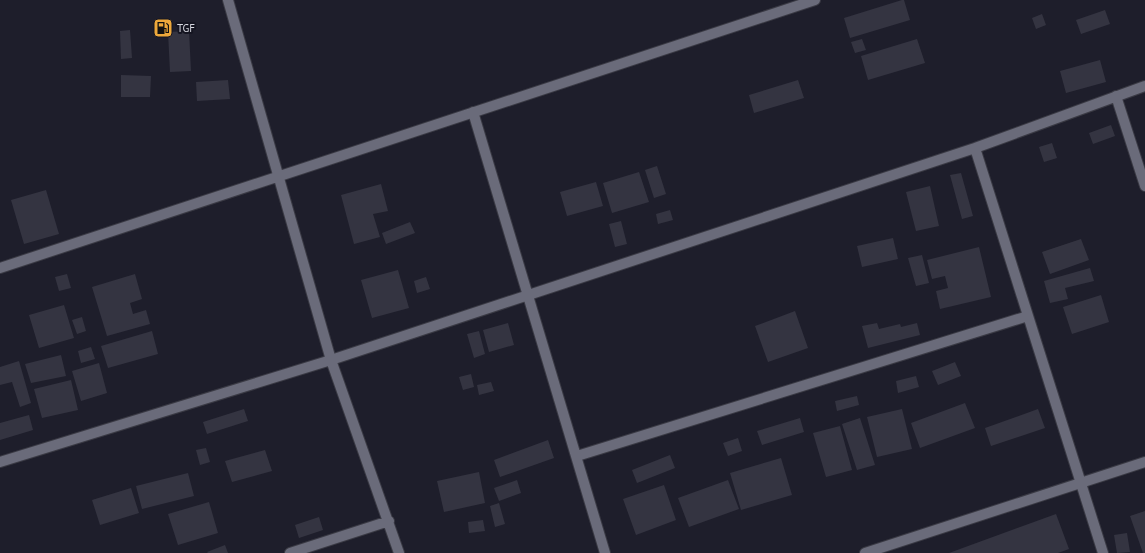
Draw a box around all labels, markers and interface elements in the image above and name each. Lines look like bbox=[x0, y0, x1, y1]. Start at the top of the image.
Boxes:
fuel station icon: TGF bbox=[152, 17, 174, 39]
place label: TGF bbox=[177, 21, 195, 35]

